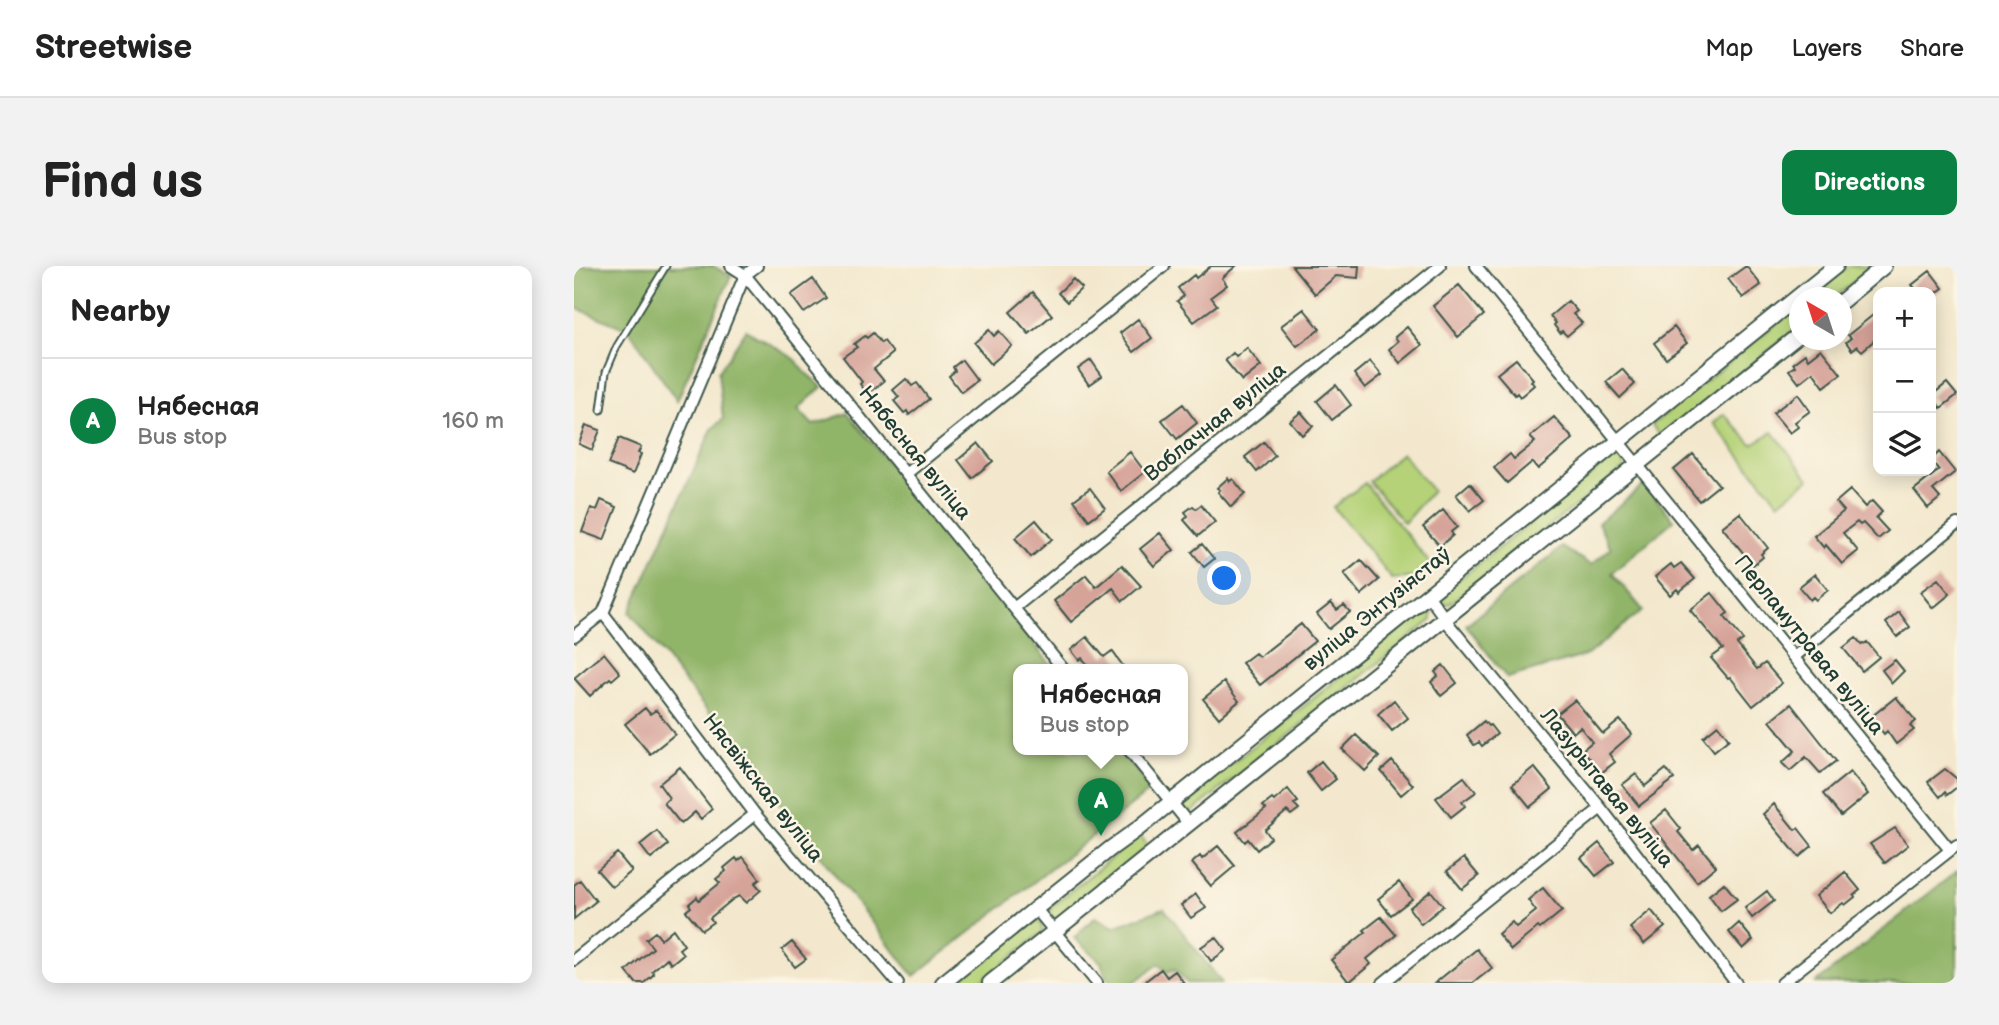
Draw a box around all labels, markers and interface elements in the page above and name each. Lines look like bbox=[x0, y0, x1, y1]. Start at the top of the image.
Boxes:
text: Streetwise bbox=[35, 28, 192, 68]
text: Map bbox=[1705, 34, 1753, 63]
text: Layers bbox=[1791, 34, 1862, 63]
text: Share bbox=[1900, 34, 1964, 63]
button: Directions bbox=[1782, 150, 1957, 215]
text: Find us bbox=[42, 153, 203, 212]
north arrow bbox=[1789, 287, 1852, 350]
map controls bbox=[1873, 287, 1936, 476]
button: + bbox=[1873, 287, 1936, 350]
text: Nearby bbox=[70, 294, 170, 330]
button: − bbox=[1873, 350, 1936, 413]
street label: Воблачная вуліца bbox=[1139, 357, 1291, 487]
street label: Нябесная вуліца bbox=[853, 381, 977, 525]
text: Нябесная bbox=[137, 392, 260, 423]
text: A bbox=[86, 407, 100, 435]
text: 160 m bbox=[442, 407, 504, 435]
button: layers bbox=[1873, 413, 1936, 476]
text: Bus stop bbox=[137, 423, 227, 451]
street label: вуліца Энтузіястаў bbox=[1298, 542, 1456, 676]
street label: Перламутравая вуліца bbox=[1729, 550, 1890, 740]
your location bbox=[1207, 561, 1241, 595]
popup bbox=[1013, 664, 1188, 755]
text: Нябесная bbox=[1039, 680, 1162, 711]
street label: Лазурытавая вуліца bbox=[1535, 703, 1679, 873]
street label: Нясвіжская вуліца bbox=[697, 709, 829, 868]
text: Bus stop bbox=[1039, 711, 1130, 739]
pin: A bbox=[1078, 778, 1124, 836]

